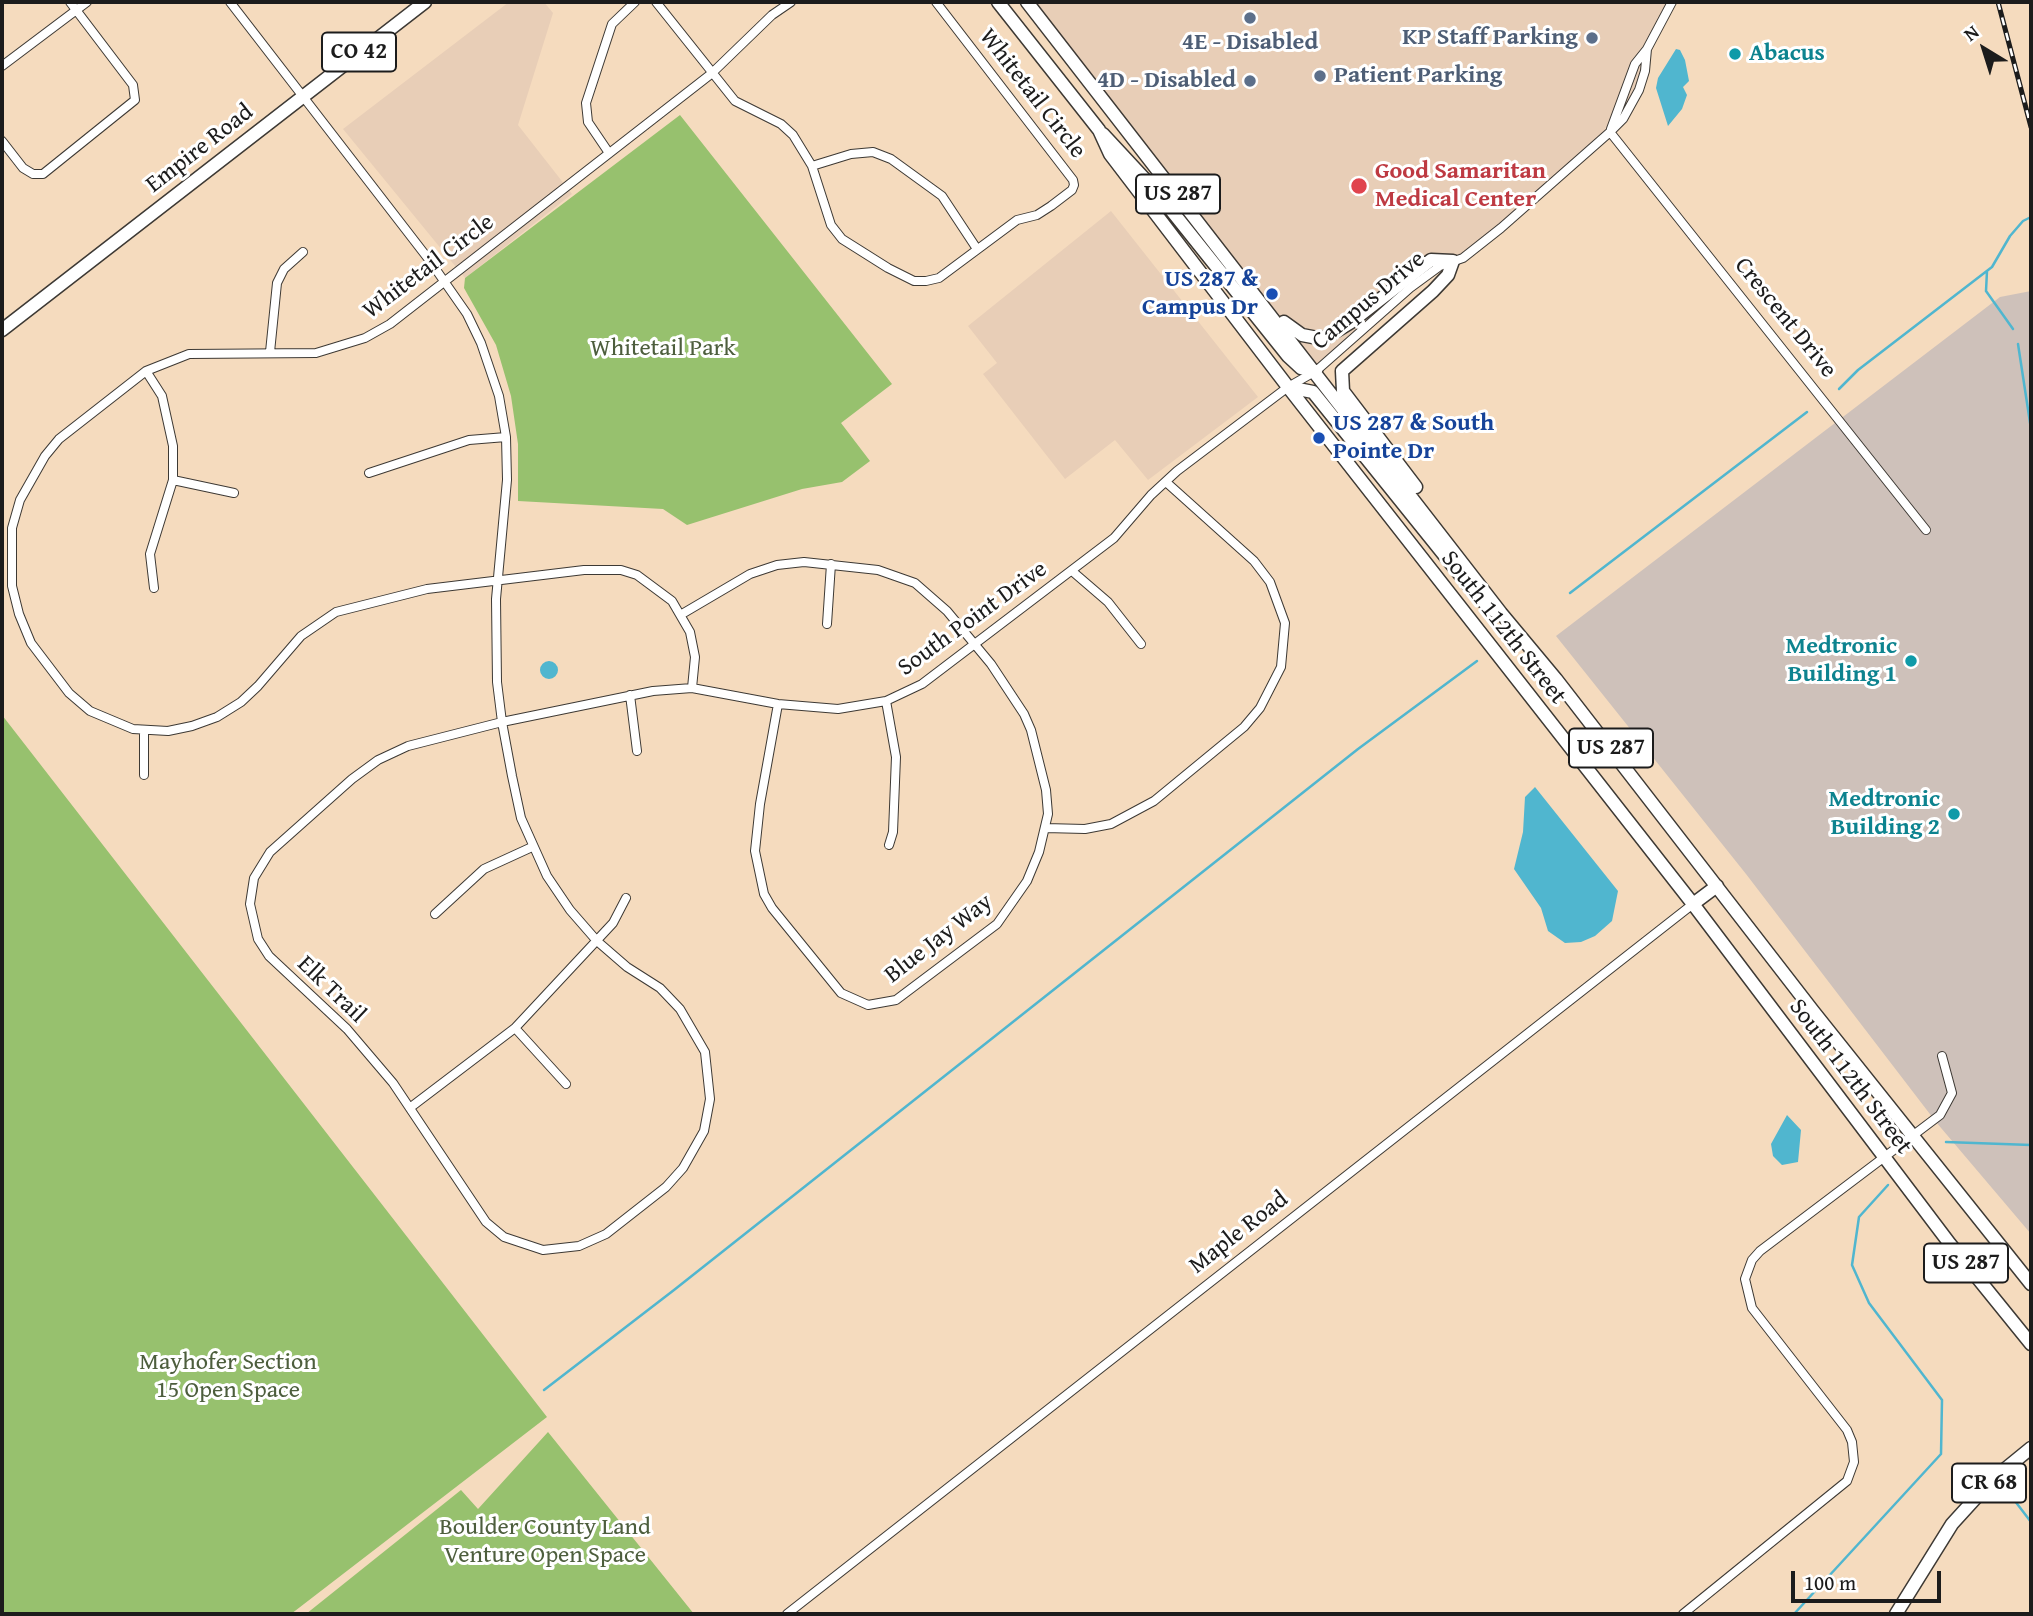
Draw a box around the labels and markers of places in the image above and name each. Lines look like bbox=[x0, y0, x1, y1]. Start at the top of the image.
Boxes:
marker: 4E - Disabled bbox=[1242, 10, 1258, 26]
place label: KP Staff Parking bbox=[1402, 24, 1578, 52]
place label: 4E - Disabled bbox=[1182, 29, 1318, 57]
marker: KP Staff Parking bbox=[1584, 30, 1600, 46]
place label: Abacus bbox=[1749, 40, 1825, 68]
marker: Abacus bbox=[1727, 46, 1743, 62]
place label: Patient Parking bbox=[1334, 62, 1502, 90]
place label: 4D - Disabled bbox=[1097, 67, 1236, 95]
marker: Patient Parking bbox=[1312, 68, 1328, 84]
marker: 4D - Disabled bbox=[1242, 73, 1258, 89]
place label: Good Samaritan Medical Center bbox=[1375, 158, 1546, 214]
marker: Good Samaritan Medical Center bbox=[1349, 176, 1369, 196]
place label: US 287 & Campus Dr bbox=[1142, 266, 1258, 322]
marker: US 287 & Campus Dr bbox=[1264, 286, 1280, 302]
place label: US 287 & South Pointe Dr bbox=[1333, 410, 1494, 466]
marker: US 287 & South Pointe Dr bbox=[1311, 430, 1327, 446]
place label: Medtronic Building 1 bbox=[1786, 633, 1897, 689]
marker: Medtronic Building 1 bbox=[1903, 653, 1919, 669]
place label: Medtronic Building 2 bbox=[1829, 786, 1940, 842]
marker: Medtronic Building 2 bbox=[1946, 806, 1962, 822]

